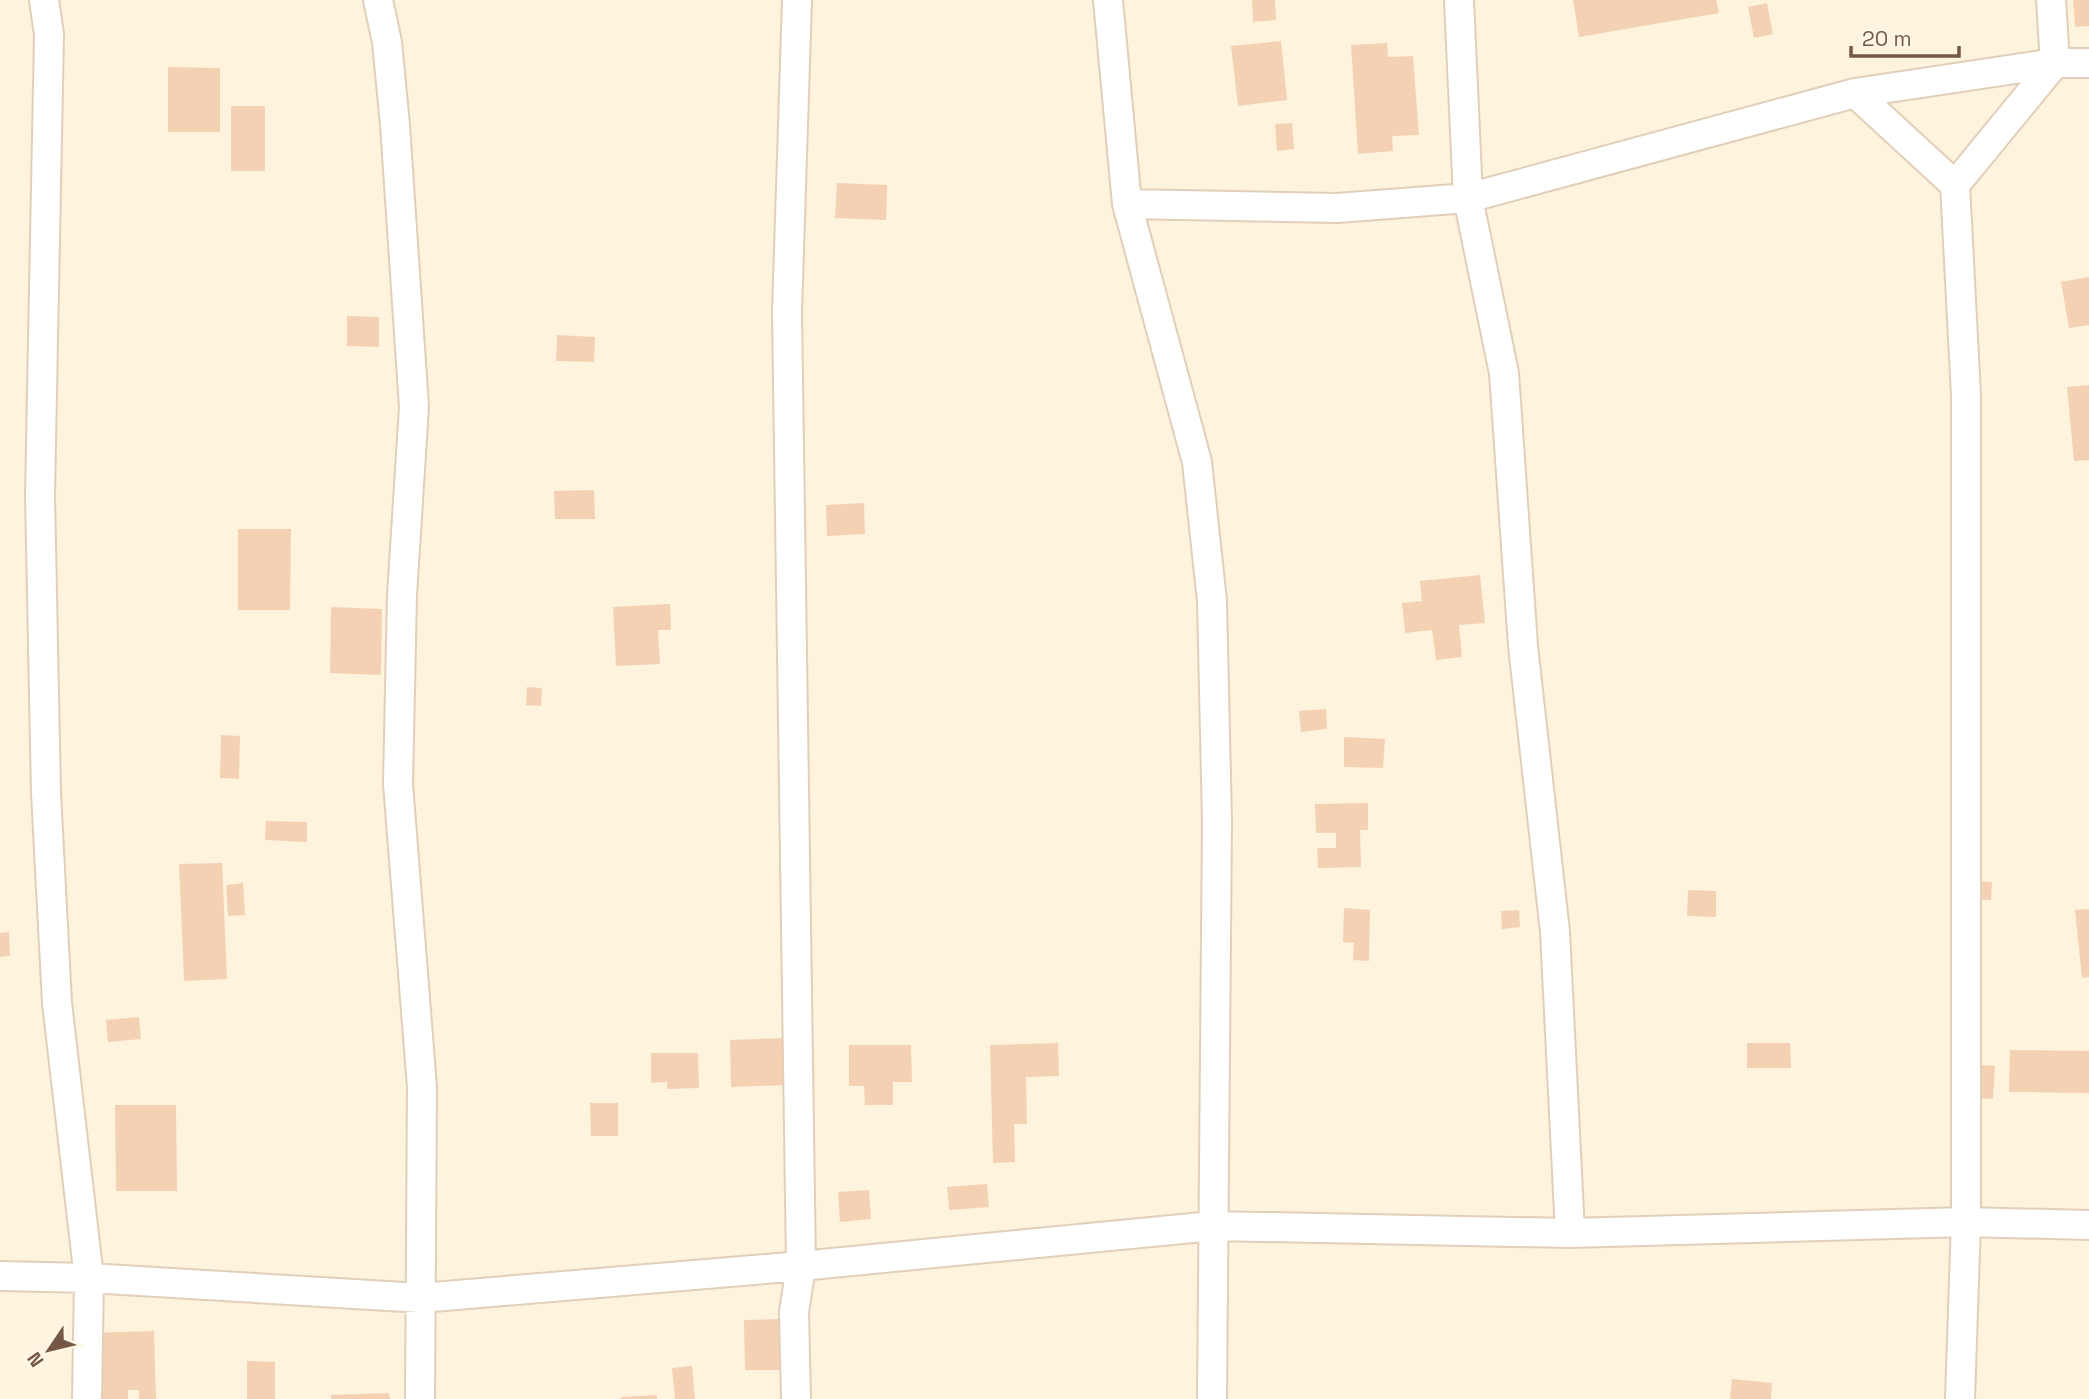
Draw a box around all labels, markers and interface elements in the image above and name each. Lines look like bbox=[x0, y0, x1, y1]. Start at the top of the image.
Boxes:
scale bar bbox=[1851, 14, 1960, 58]
text: 20 m bbox=[1862, 25, 1912, 52]
north arrow bbox=[14, 1315, 84, 1385]
text: N bbox=[22, 1347, 49, 1372]

